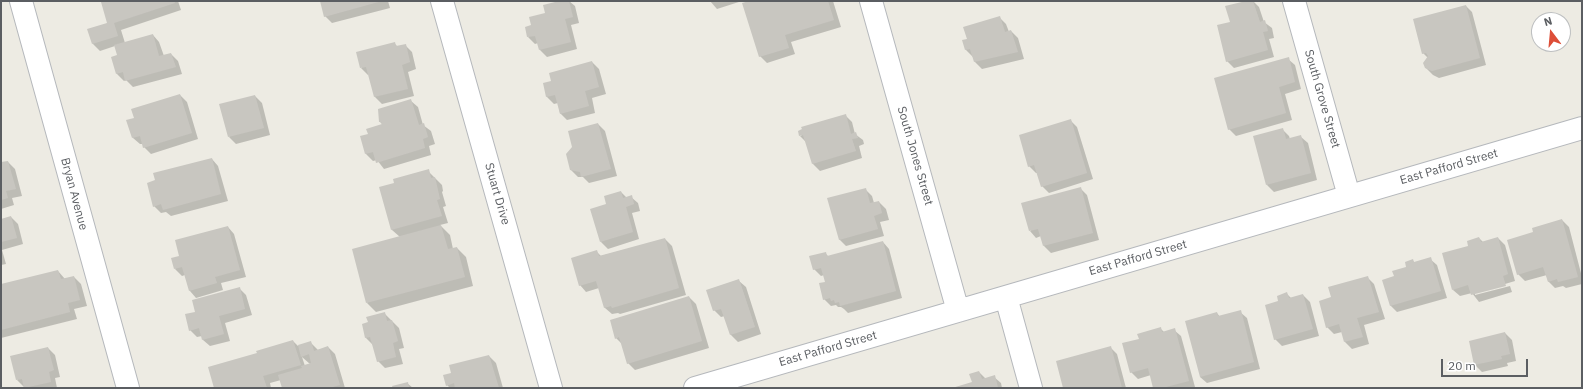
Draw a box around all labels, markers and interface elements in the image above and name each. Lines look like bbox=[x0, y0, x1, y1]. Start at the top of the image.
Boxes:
north arrow bbox=[1531, 12, 1571, 52]
text: N bbox=[1542, 14, 1554, 29]
street label: South Grove Street bbox=[1301, 48, 1343, 150]
street label: South Jones Street bbox=[894, 105, 936, 207]
street label: East Pafford Street bbox=[1398, 146, 1500, 188]
street label: Bryan Avenue bbox=[57, 156, 91, 232]
street label: Stuart Drive bbox=[481, 161, 513, 227]
street label: East Pafford Street bbox=[1087, 237, 1189, 279]
street label: East Pafford Street bbox=[777, 328, 879, 370]
scale bar bbox=[1443, 351, 1530, 377]
text: 20 m bbox=[1448, 358, 1476, 373]

